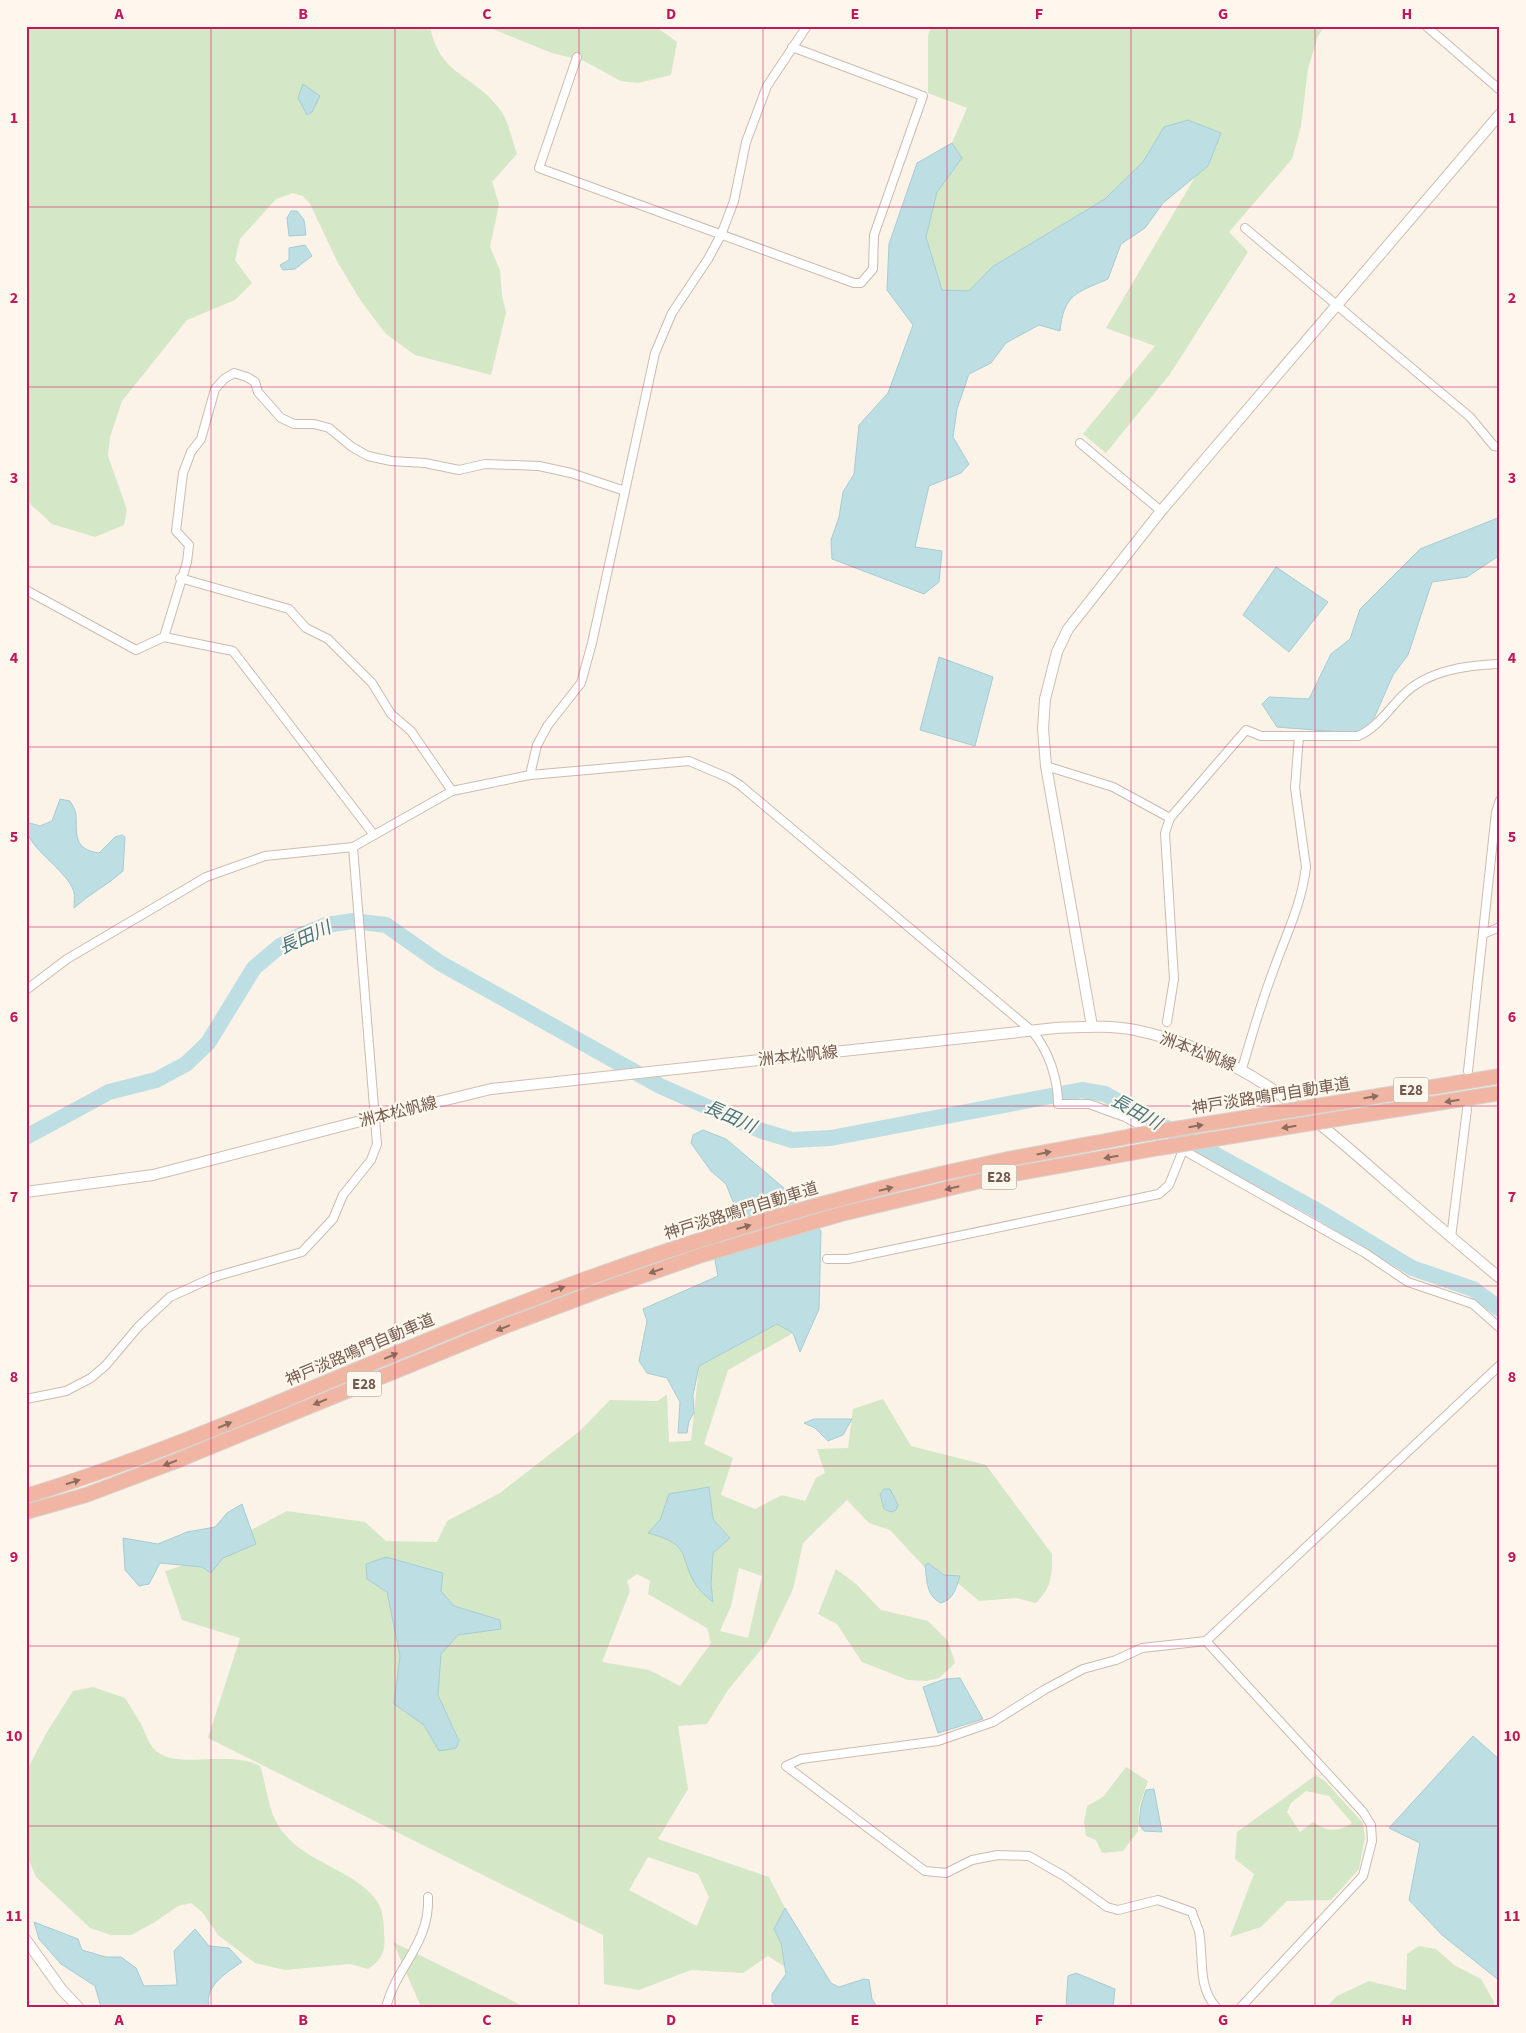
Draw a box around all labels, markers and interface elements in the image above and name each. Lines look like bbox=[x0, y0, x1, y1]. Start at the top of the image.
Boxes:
text: A bbox=[113, 3, 124, 25]
text: B bbox=[298, 3, 308, 25]
text: C bbox=[482, 3, 492, 25]
text: D bbox=[666, 3, 676, 25]
text: E bbox=[851, 3, 859, 25]
text: F bbox=[1035, 3, 1043, 25]
text: G bbox=[1218, 3, 1228, 25]
text: H bbox=[1402, 3, 1412, 25]
text: 1 bbox=[10, 107, 18, 129]
text: 1 bbox=[1508, 107, 1516, 129]
text: 2 bbox=[10, 287, 18, 309]
text: 2 bbox=[1508, 287, 1516, 309]
text: 3 bbox=[10, 467, 18, 489]
text: 3 bbox=[1508, 467, 1516, 489]
text: 4 bbox=[10, 647, 19, 669]
text: 4 bbox=[1508, 647, 1517, 669]
text: 5 bbox=[10, 826, 18, 848]
text: 5 bbox=[1508, 826, 1516, 848]
water label: 長田川 bbox=[275, 915, 337, 960]
text: 6 bbox=[10, 1006, 18, 1028]
text: 6 bbox=[1508, 1006, 1516, 1028]
street label: 洲本松帆線 bbox=[1157, 1027, 1239, 1077]
street label: 洲本松帆線 bbox=[757, 1041, 839, 1071]
street label: 神戸淡路鳴門自動車道 bbox=[1190, 1073, 1352, 1119]
road number: E28 bbox=[1394, 1078, 1428, 1102]
water label: 長田川 bbox=[1106, 1088, 1167, 1137]
street label: 洲本松帆線 bbox=[357, 1092, 439, 1132]
one-way arrow bbox=[1363, 1092, 1379, 1100]
water label: 長田川 bbox=[700, 1095, 762, 1140]
one-way arrow bbox=[1443, 1097, 1459, 1105]
one-way arrow bbox=[1189, 1121, 1205, 1129]
one-way arrow bbox=[1281, 1124, 1297, 1132]
one-way arrow bbox=[1037, 1148, 1053, 1156]
one-way arrow bbox=[1103, 1153, 1119, 1161]
road number: E28 bbox=[982, 1164, 1016, 1190]
street label: 神戸淡路鳴門自動車道 bbox=[661, 1177, 821, 1245]
one-way arrow bbox=[878, 1184, 893, 1192]
one-way arrow bbox=[944, 1184, 959, 1192]
text: 7 bbox=[10, 1186, 18, 1208]
text: 7 bbox=[1508, 1186, 1516, 1208]
one-way arrow bbox=[736, 1223, 751, 1231]
one-way arrow bbox=[648, 1268, 663, 1275]
one-way arrow bbox=[551, 1285, 566, 1292]
street label: 神戸淡路鳴門自動車道 bbox=[282, 1309, 438, 1391]
one-way arrow bbox=[496, 1324, 510, 1332]
one-way arrow bbox=[384, 1352, 399, 1360]
text: 8 bbox=[10, 1366, 18, 1388]
text: 8 bbox=[1508, 1366, 1516, 1388]
road number: E28 bbox=[346, 1372, 382, 1396]
one-way arrow bbox=[313, 1399, 328, 1406]
one-way arrow bbox=[218, 1421, 232, 1429]
one-way arrow bbox=[162, 1459, 177, 1467]
one-way arrow bbox=[65, 1478, 80, 1485]
text: 9 bbox=[10, 1546, 18, 1568]
text: 9 bbox=[1508, 1546, 1516, 1568]
text: 10 bbox=[6, 1725, 22, 1747]
text: 10 bbox=[1504, 1725, 1520, 1747]
text: 11 bbox=[6, 1905, 22, 1927]
text: 11 bbox=[1504, 1905, 1520, 1927]
text: A bbox=[113, 2009, 124, 2031]
text: B bbox=[298, 2009, 308, 2031]
text: C bbox=[482, 2009, 492, 2031]
text: D bbox=[666, 2009, 676, 2031]
text: E bbox=[851, 2009, 859, 2031]
text: F bbox=[1035, 2009, 1043, 2031]
text: G bbox=[1218, 2009, 1228, 2031]
text: H bbox=[1402, 2009, 1412, 2031]

